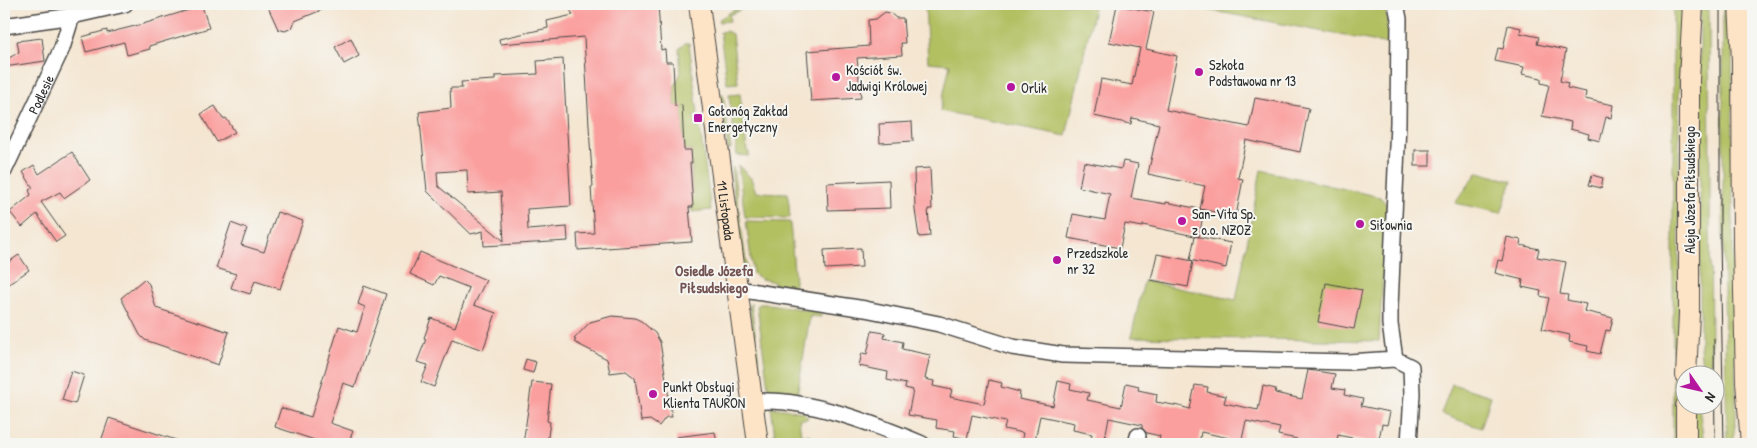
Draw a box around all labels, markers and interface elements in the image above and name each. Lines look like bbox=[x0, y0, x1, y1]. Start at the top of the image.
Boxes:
place label: Szkoła Podstawowa nr 13 bbox=[1209, 55, 1296, 90]
place label: Kościół św. Jadwigi Królowej bbox=[846, 60, 927, 96]
marker: Szkoła Podstawowa nr 13 bbox=[1193, 66, 1205, 78]
street label: Podlesie bbox=[23, 71, 58, 117]
marker: Kościół św. Jadwigi Królowej bbox=[830, 71, 842, 83]
place label: Orlik bbox=[1021, 78, 1047, 97]
marker: Orlik bbox=[1005, 81, 1017, 93]
place label: Gołonóg Zakład Energetyczny bbox=[708, 101, 788, 137]
marker: Gołonóg Zakład Energetyczny bbox=[692, 112, 704, 124]
street label: Aleja Józefa Piłsudskiego bbox=[1680, 126, 1700, 254]
street label: 11 Listopada bbox=[713, 179, 740, 242]
place label: San-Vita Sp. z o.o. NZOZ bbox=[1192, 204, 1256, 239]
marker: San-Vita Sp. z o.o. NZOZ bbox=[1176, 215, 1188, 227]
place label: Siłownia bbox=[1370, 215, 1412, 234]
marker: Siłownia bbox=[1354, 218, 1366, 230]
place label: Przedszkole nr 32 bbox=[1067, 243, 1129, 278]
marker: Przedszkole nr 32 bbox=[1051, 254, 1063, 266]
district label: Osiedle Józefa Piłsudskiego bbox=[675, 260, 753, 299]
north arrow bbox=[1674, 366, 1724, 416]
place label: Punkt Obsługi Klienta TAURON bbox=[663, 377, 745, 412]
marker: Punkt Obsługi Klienta TAURON bbox=[647, 388, 659, 400]
text: N bbox=[1701, 389, 1721, 406]

